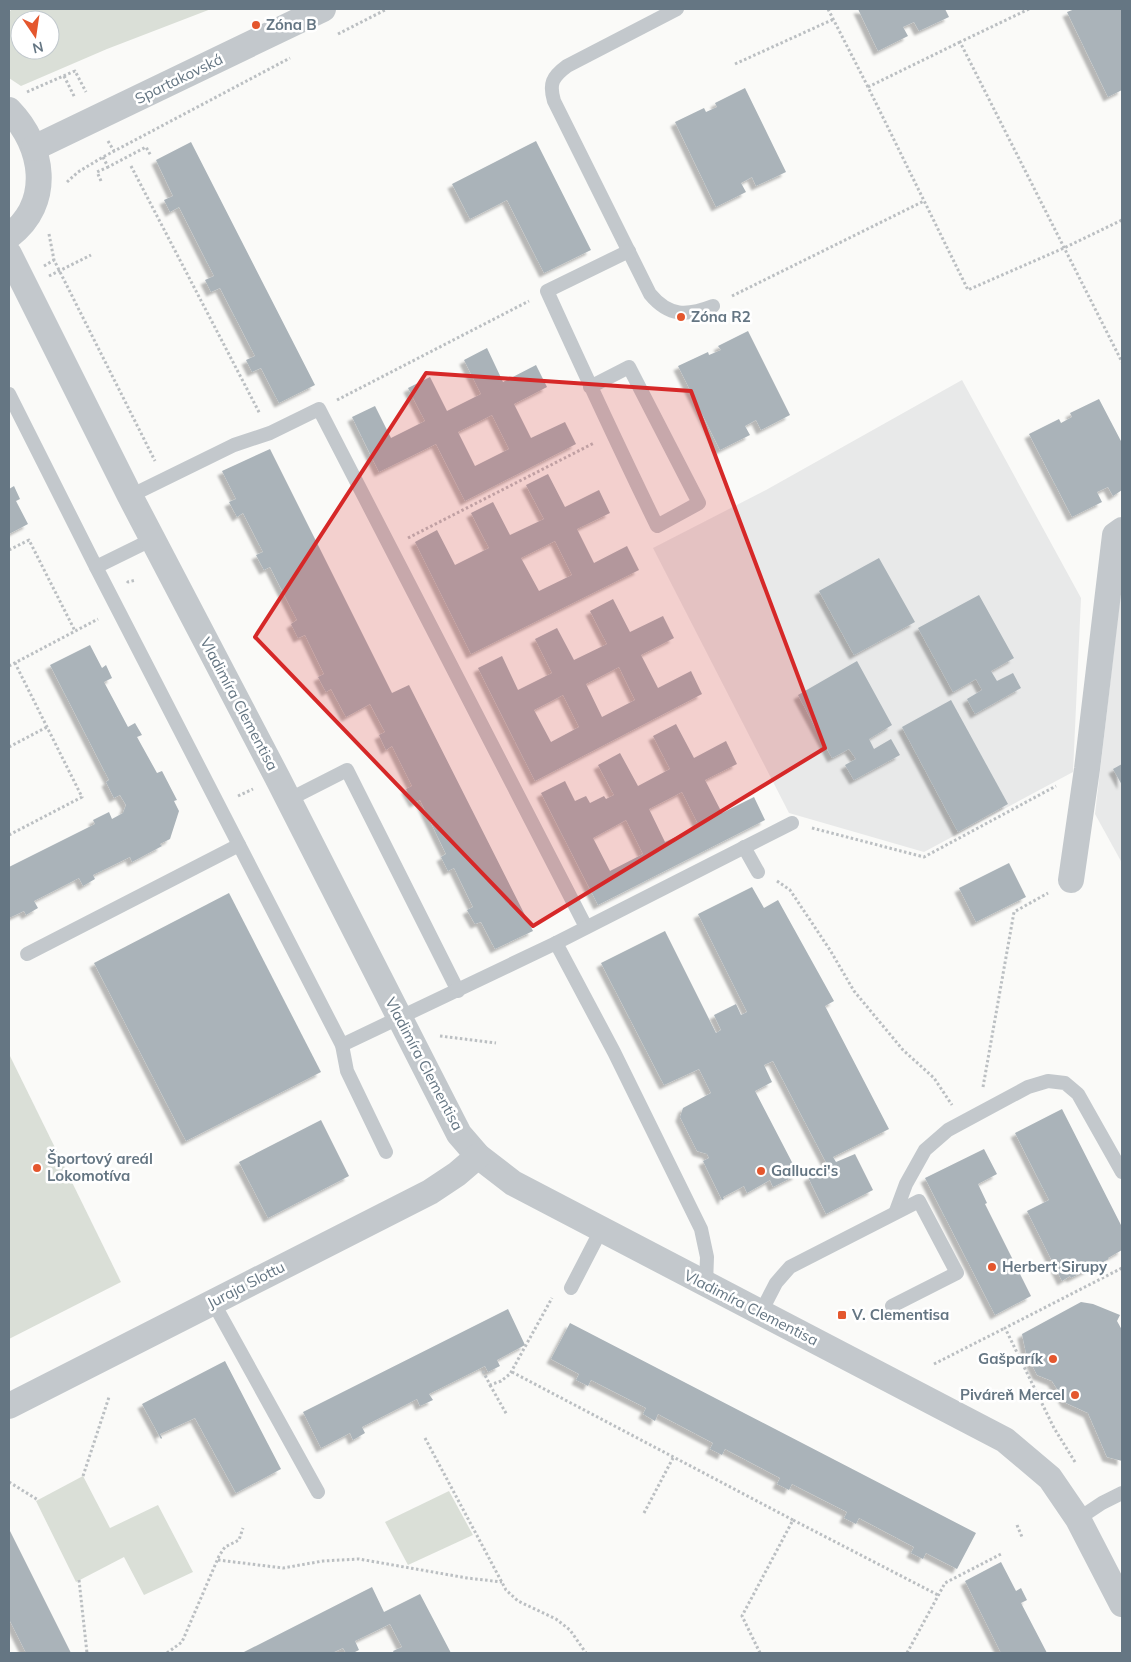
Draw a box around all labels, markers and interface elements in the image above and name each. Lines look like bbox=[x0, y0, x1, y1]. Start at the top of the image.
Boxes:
north arrow bbox=[10, 10, 60, 60]
place label: Zóna B bbox=[266, 15, 317, 34]
marker: Zóna B bbox=[250, 19, 262, 31]
text: N bbox=[31, 38, 45, 58]
street label: Spartakovská bbox=[132, 49, 226, 108]
place label: Zóna R2 bbox=[691, 307, 751, 326]
marker: Zóna R2 bbox=[675, 311, 687, 323]
street label: Vladimíra Clementisa bbox=[196, 634, 283, 774]
street label: Vladimíra Clementisa bbox=[381, 994, 468, 1134]
place label: Športový areál Lokomotíva bbox=[47, 1149, 153, 1185]
place label: Gallucci's bbox=[771, 1161, 838, 1180]
marker: Športový areál Lokomotíva bbox=[31, 1162, 43, 1174]
marker: Gallucci's bbox=[755, 1165, 767, 1177]
street label: Juraja Slottu bbox=[204, 1257, 288, 1312]
place label: Herbert Sirupy bbox=[1002, 1257, 1108, 1276]
marker: Herbert Sirupy bbox=[986, 1261, 998, 1273]
street label: Vladimíra Clementisa bbox=[681, 1265, 821, 1350]
place label: V. Clementisa bbox=[851, 1305, 949, 1324]
marker: V. Clementisa bbox=[836, 1309, 848, 1321]
place label: Gašparík bbox=[978, 1349, 1044, 1368]
marker: Gašparík bbox=[1047, 1353, 1059, 1365]
place label: Piváreň Mercel bbox=[960, 1385, 1065, 1404]
marker: Piváreň Mercel bbox=[1069, 1389, 1081, 1401]

